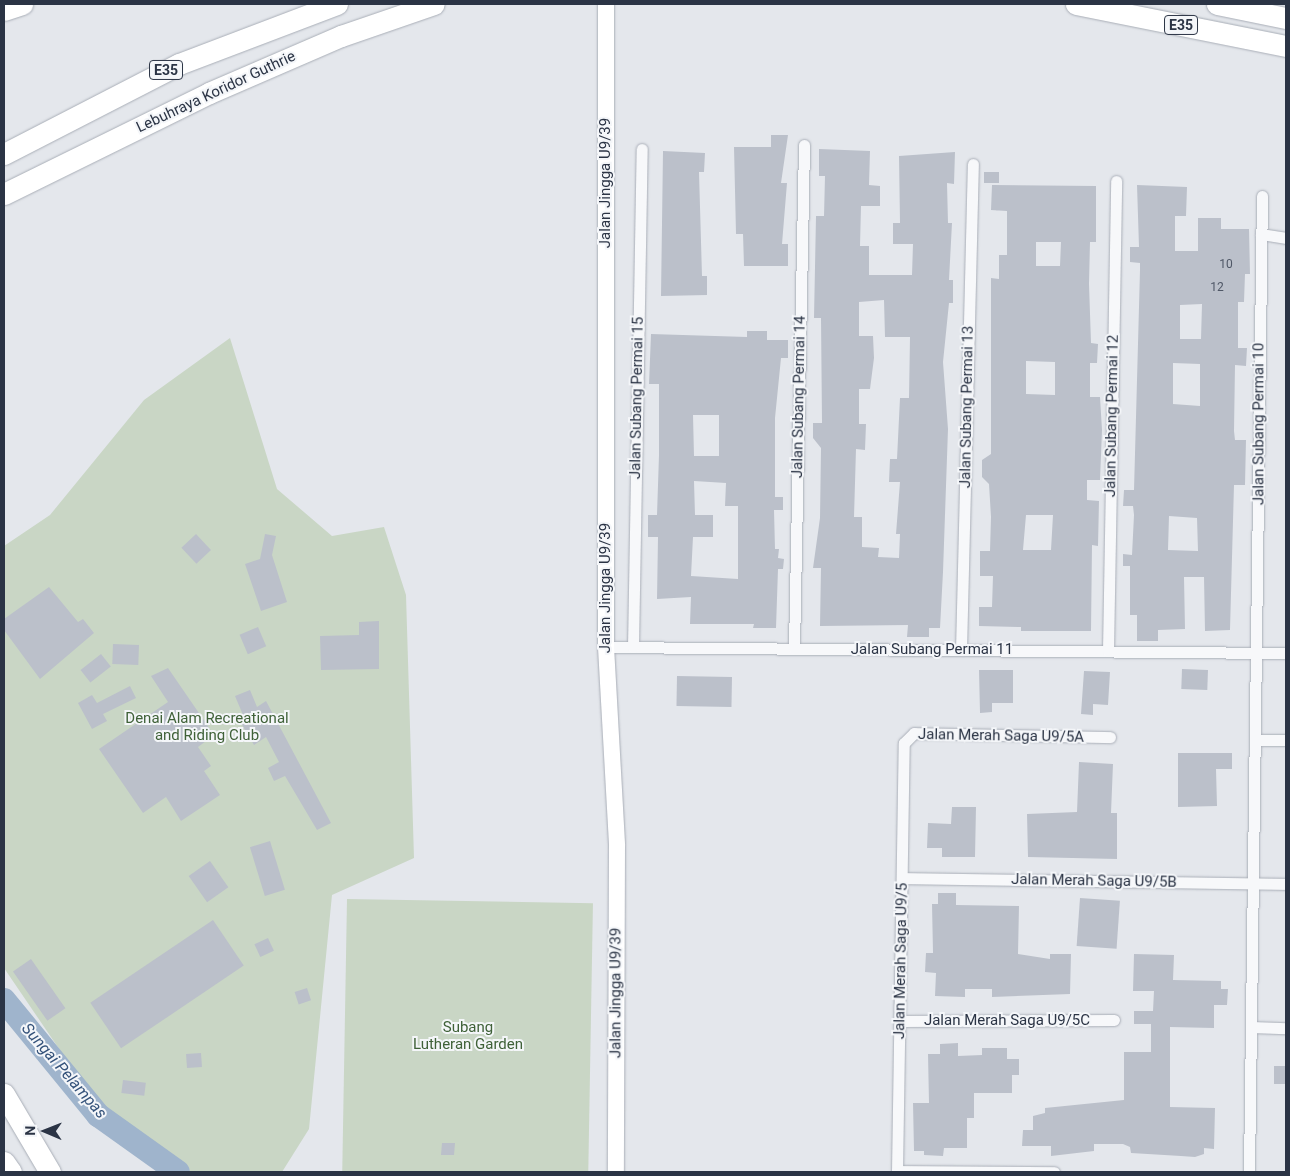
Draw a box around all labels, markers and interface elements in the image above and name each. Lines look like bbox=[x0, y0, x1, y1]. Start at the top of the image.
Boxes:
road number: E35 bbox=[1164, 14, 1198, 36]
street label: Lebuhraya Koridor Guthrie bbox=[134, 47, 298, 137]
road number: E35 bbox=[148, 58, 184, 82]
street label: Jalan Jingga U9/39 bbox=[597, 118, 615, 248]
house number: 10 bbox=[1219, 258, 1233, 272]
house number: 12 bbox=[1210, 281, 1224, 295]
street label: Jalan Subang Permai 14 bbox=[789, 316, 809, 478]
street label: Jalan Subang Permai 15 bbox=[627, 317, 647, 479]
street label: Jalan Subang Permai 13 bbox=[957, 326, 977, 488]
street label: Jalan Subang Permai 12 bbox=[1102, 335, 1122, 497]
street label: Jalan Subang Permai 10 bbox=[1250, 343, 1268, 505]
street label: Jalan Jingga U9/39 bbox=[597, 523, 615, 653]
street label: Jalan Subang Permai 11 bbox=[851, 641, 1013, 659]
park label: Denai Alam Recreational and Riding Club bbox=[125, 709, 289, 744]
street label: Jalan Merah Saga U9/5A bbox=[918, 726, 1084, 746]
street label: Jalan Merah Saga U9/5B bbox=[1011, 871, 1177, 891]
street label: Jalan Merah Saga U9/5 bbox=[891, 883, 911, 1039]
street label: Jalan Jingga U9/39 bbox=[607, 928, 625, 1058]
street label: Jalan Merah Saga U9/5C bbox=[924, 1012, 1090, 1030]
park label: Subang Lutheran Garden bbox=[413, 1018, 523, 1053]
water label: Sungai Pelampas bbox=[17, 1019, 111, 1123]
north arrow bbox=[20, 1106, 70, 1156]
text: N bbox=[22, 1126, 38, 1136]

